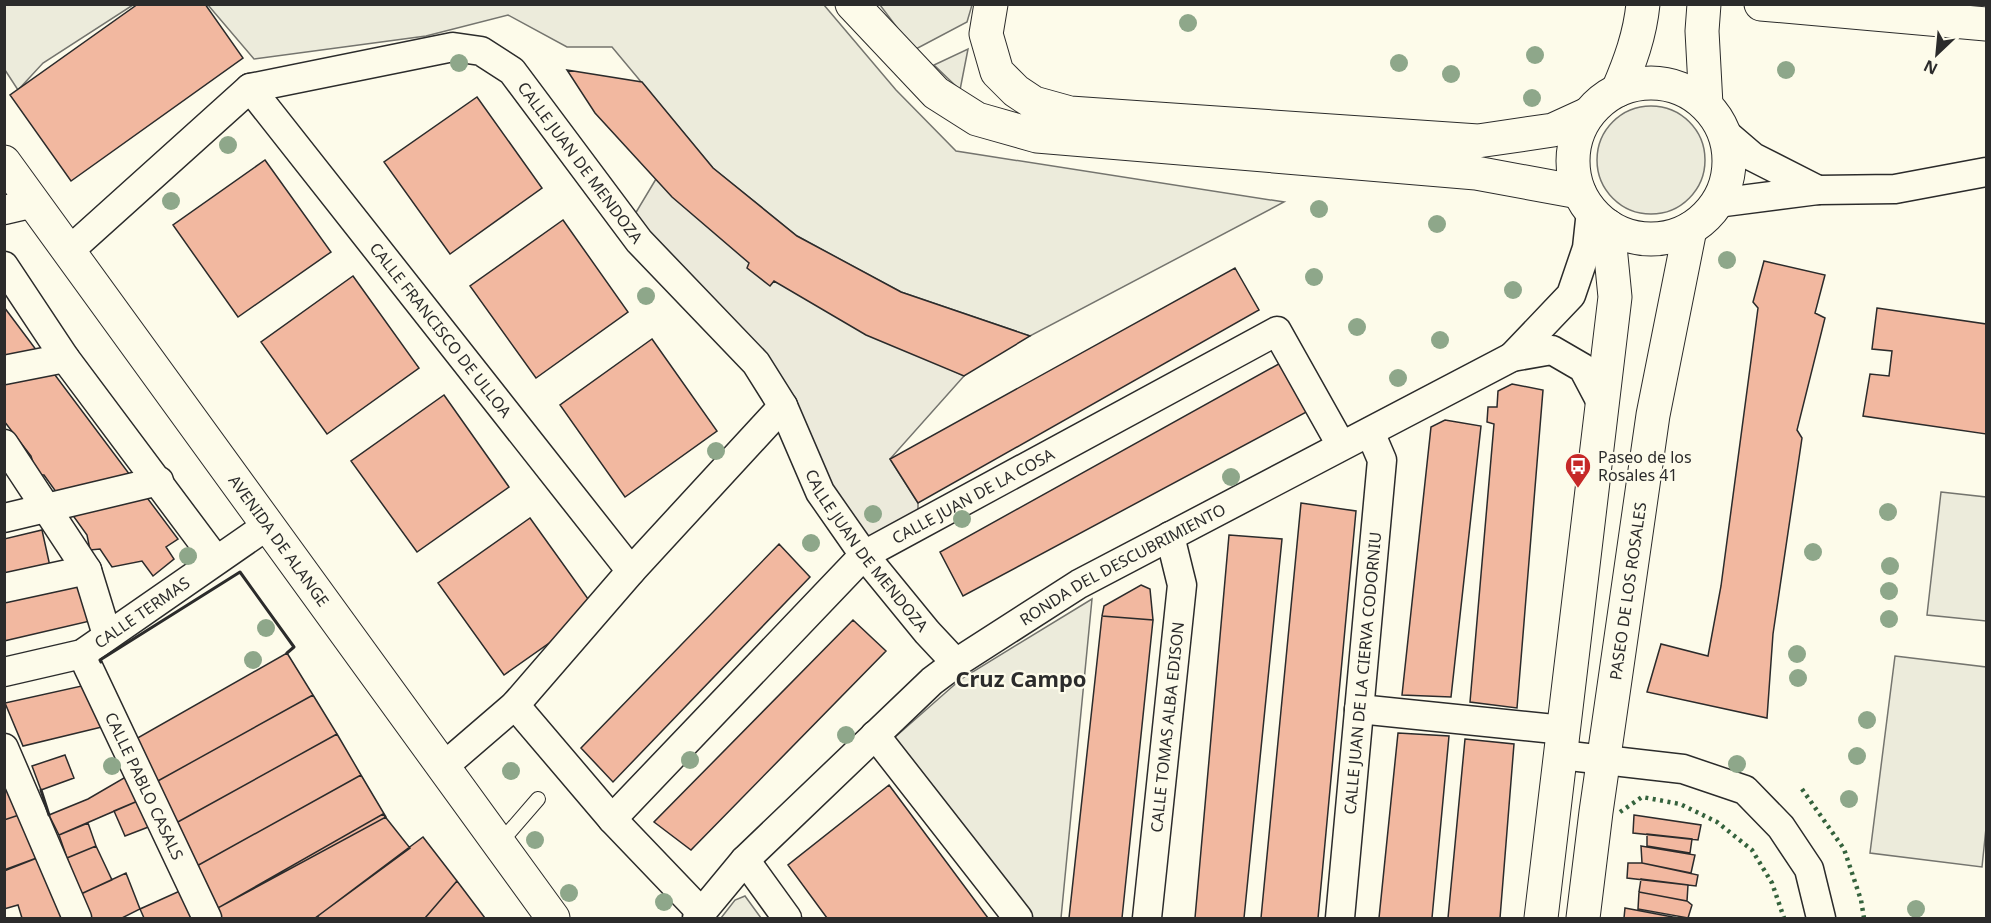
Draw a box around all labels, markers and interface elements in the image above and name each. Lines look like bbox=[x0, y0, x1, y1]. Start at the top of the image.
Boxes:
north arrow bbox=[1907, 24, 1967, 84]
text: N bbox=[1920, 55, 1941, 80]
street label: CALLE JUAN DE MENDOZA bbox=[513, 77, 648, 248]
street label: CALLE FRANCISCO DE ULLOA bbox=[365, 238, 517, 422]
street label: CALLE JUAN DE LA COSA bbox=[888, 443, 1059, 549]
place label: Paseo de los Rosales 41 bbox=[1598, 446, 1692, 486]
bus stop icon: Paseo de los Rosales 41 bbox=[1563, 451, 1593, 489]
street label: CALLE JUAN DE MENDOZA bbox=[801, 466, 934, 637]
street label: AVENIDA DE ALANGE bbox=[224, 470, 334, 611]
street label: RONDA DEL DESCUBRIMIENTO bbox=[1015, 498, 1229, 630]
street label: PASEO DE LOS ROSALES bbox=[1604, 501, 1651, 681]
street label: CALLE JUAN DE LA CIERVA CODORNIU bbox=[1339, 531, 1386, 815]
street label: CALLE TERMAS bbox=[90, 571, 194, 653]
street label: CALLE TOMAS ALBA EDISON bbox=[1145, 621, 1189, 834]
district label: Cruz Campo bbox=[955, 663, 1087, 693]
street label: CALLE PABLO CASALS bbox=[100, 708, 189, 864]

